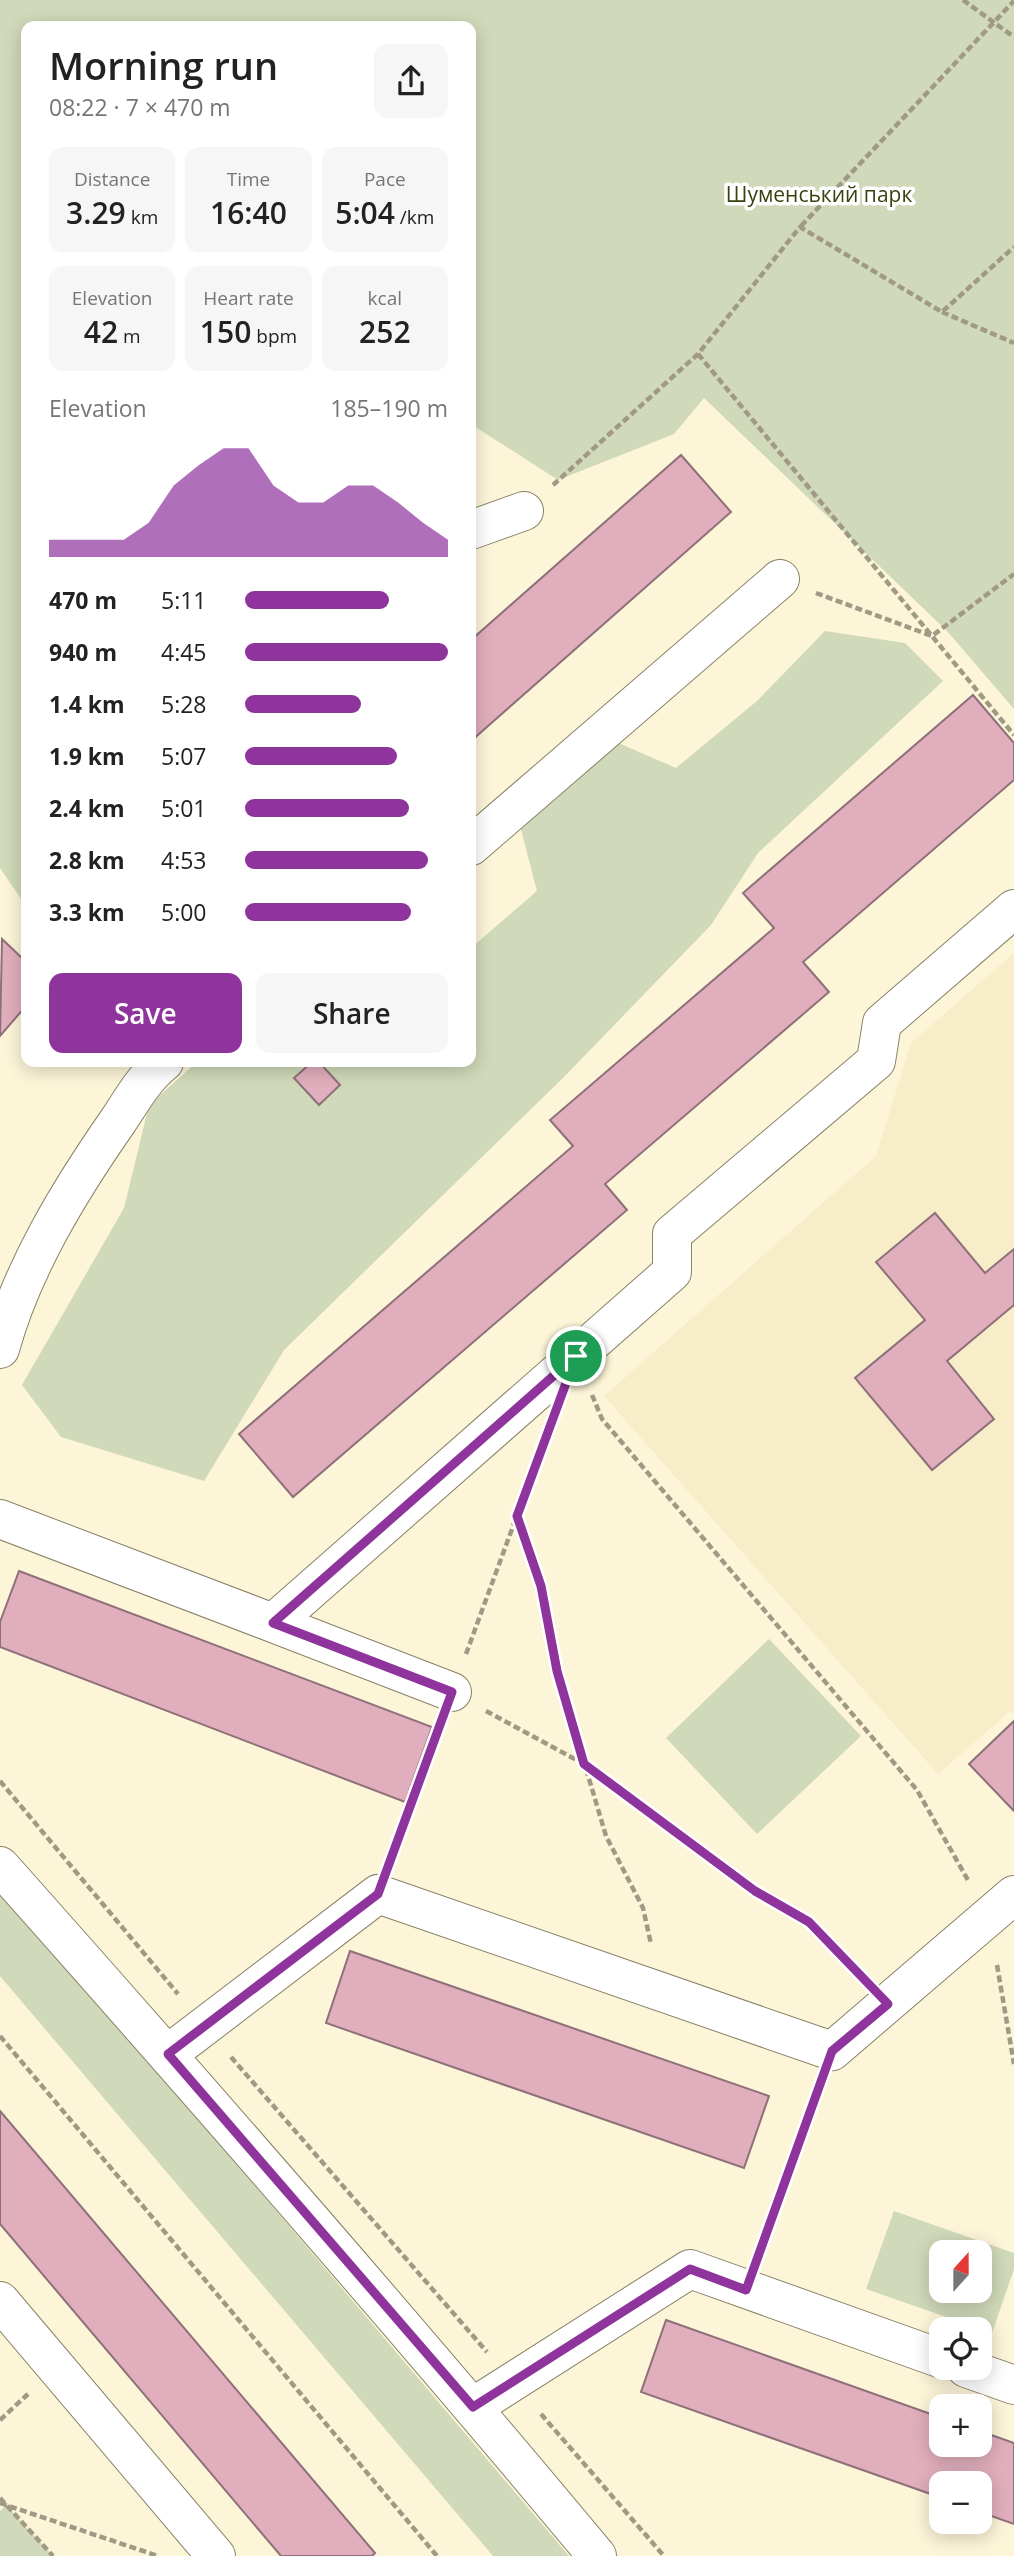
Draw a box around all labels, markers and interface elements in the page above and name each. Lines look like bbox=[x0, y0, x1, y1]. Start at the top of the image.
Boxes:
text: Morning run bbox=[49, 39, 278, 91]
button: share bbox=[374, 44, 448, 118]
text: 08:22 · 7 × 470 m bbox=[49, 91, 231, 123]
text: Distance bbox=[74, 166, 150, 192]
text: Time bbox=[227, 166, 270, 192]
text: Pace bbox=[364, 166, 406, 192]
park label: Шуменський парк bbox=[726, 180, 912, 208]
text: 3.29 bbox=[66, 192, 126, 233]
text: 16:40 bbox=[210, 192, 287, 233]
text: 5:04 bbox=[335, 192, 395, 233]
text: km bbox=[126, 204, 158, 230]
text: /km bbox=[395, 204, 434, 230]
text: Elevation bbox=[72, 285, 153, 311]
text: Heart rate bbox=[203, 285, 294, 311]
text: kcal bbox=[368, 285, 402, 311]
text: 42 bbox=[84, 311, 118, 352]
text: 150 bbox=[200, 311, 251, 352]
text: 252 bbox=[359, 311, 411, 352]
text: m bbox=[118, 323, 141, 349]
text: bpm bbox=[251, 323, 297, 349]
text: Elevation bbox=[49, 392, 147, 424]
text: 185–190 m bbox=[330, 392, 448, 424]
text: 470 m bbox=[49, 584, 117, 616]
text: 5:11 bbox=[161, 584, 207, 616]
text: 940 m bbox=[49, 636, 117, 668]
text: 4:45 bbox=[161, 636, 207, 668]
text: 1.4 km bbox=[49, 688, 125, 720]
text: 5:28 bbox=[161, 688, 207, 720]
text: 1.9 km bbox=[49, 740, 125, 772]
text: 5:07 bbox=[161, 740, 207, 772]
text: 2.4 km bbox=[49, 792, 125, 824]
text: 5:01 bbox=[161, 792, 207, 824]
text: 2.8 km bbox=[49, 844, 125, 876]
text: 4:53 bbox=[161, 844, 207, 876]
text: 3.3 km bbox=[49, 896, 125, 928]
text: 5:00 bbox=[161, 896, 207, 928]
button: Save bbox=[49, 973, 242, 1053]
button: Share bbox=[256, 973, 448, 1053]
pin bbox=[546, 1326, 606, 1386]
icon: arrive bbox=[557, 1337, 595, 1375]
north arrow bbox=[929, 2240, 992, 2303]
map controls bbox=[929, 2240, 992, 2534]
button: locate bbox=[929, 2317, 992, 2380]
button: + bbox=[929, 2394, 992, 2457]
button: − bbox=[929, 2471, 992, 2534]

